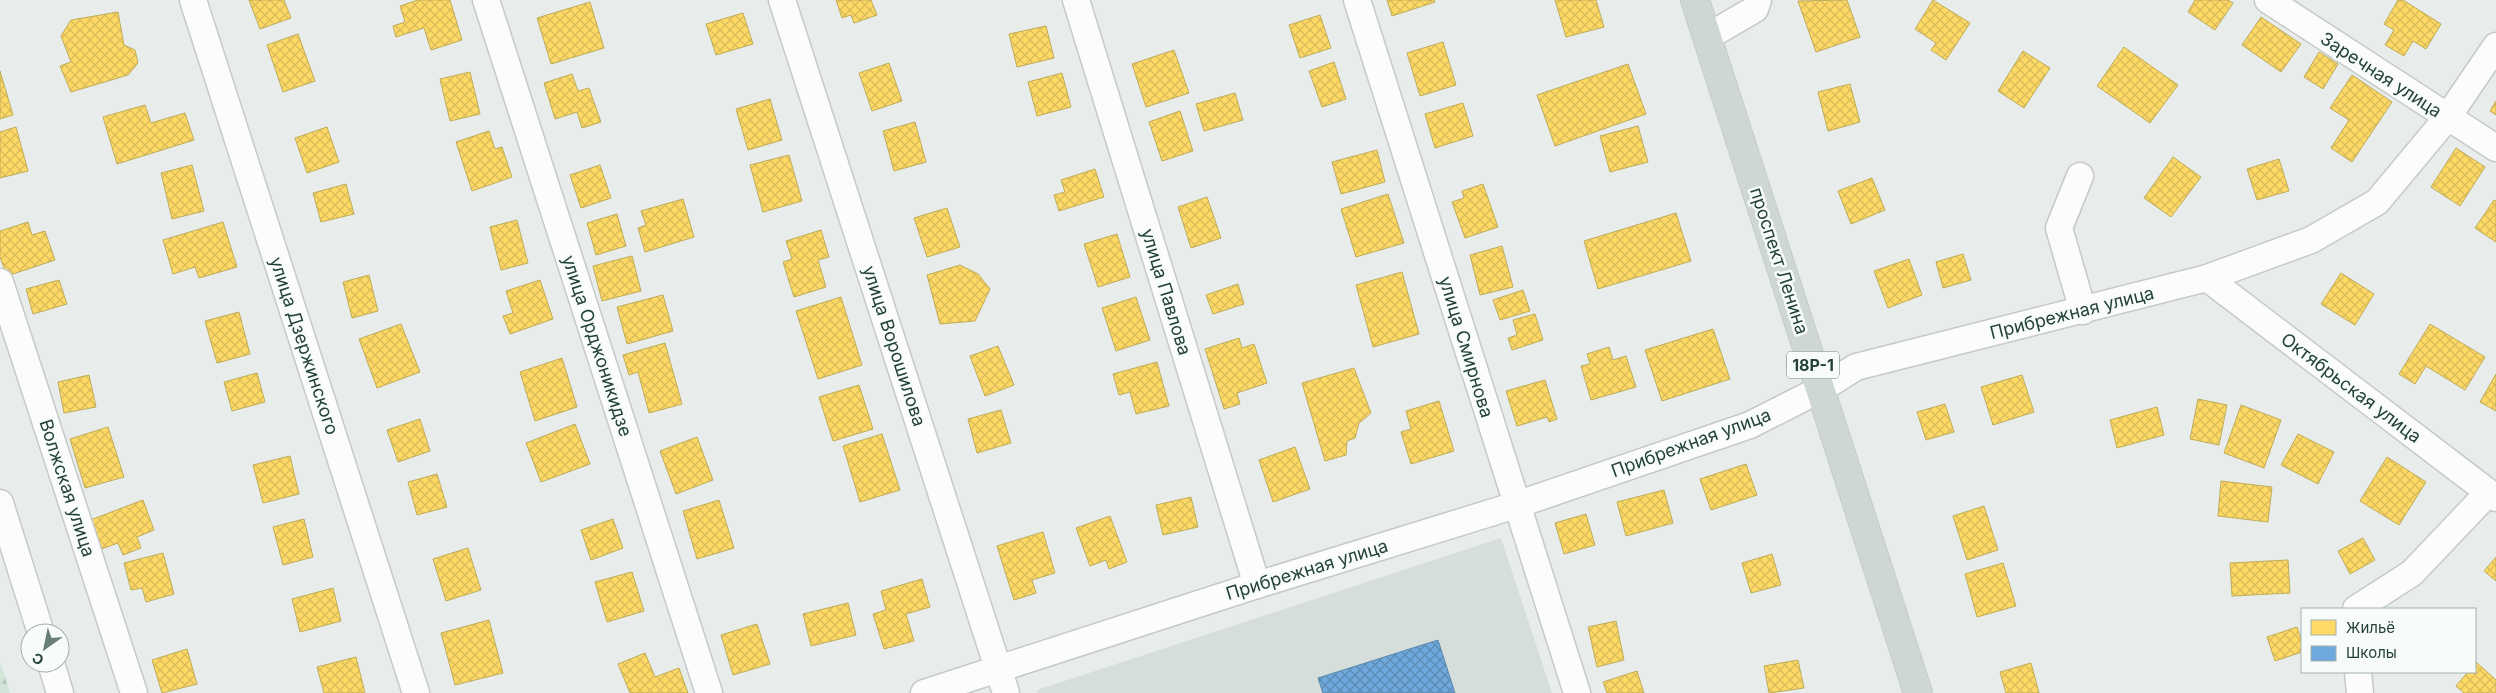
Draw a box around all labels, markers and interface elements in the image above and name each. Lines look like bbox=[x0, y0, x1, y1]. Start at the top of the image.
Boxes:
street label: Заречная улица bbox=[2317, 28, 2446, 122]
street label: проспект Ленина bbox=[1746, 185, 1813, 337]
street label: улица Павлова bbox=[1137, 226, 1196, 358]
street label: улица Орджоникидзе bbox=[558, 252, 637, 439]
street label: улица Дзержинского bbox=[266, 254, 343, 437]
street label: улица Ворошилова bbox=[859, 263, 930, 429]
street label: улица Смирнова bbox=[1435, 274, 1498, 420]
street label: Прибрежная улица bbox=[1988, 282, 2156, 343]
street label: Октябрьская улица bbox=[2277, 328, 2425, 447]
road number: 18Р-1 bbox=[1787, 352, 1839, 378]
street label: Прибрежная улица bbox=[1608, 404, 1774, 481]
street label: Волжская улица bbox=[35, 416, 100, 559]
street label: Прибрежная улица bbox=[1223, 535, 1390, 604]
legend bbox=[2301, 608, 2476, 673]
text: Жильё bbox=[2346, 618, 2395, 637]
north arrow bbox=[20, 623, 70, 673]
text: Школы bbox=[2346, 643, 2397, 662]
text: С bbox=[29, 649, 47, 669]

